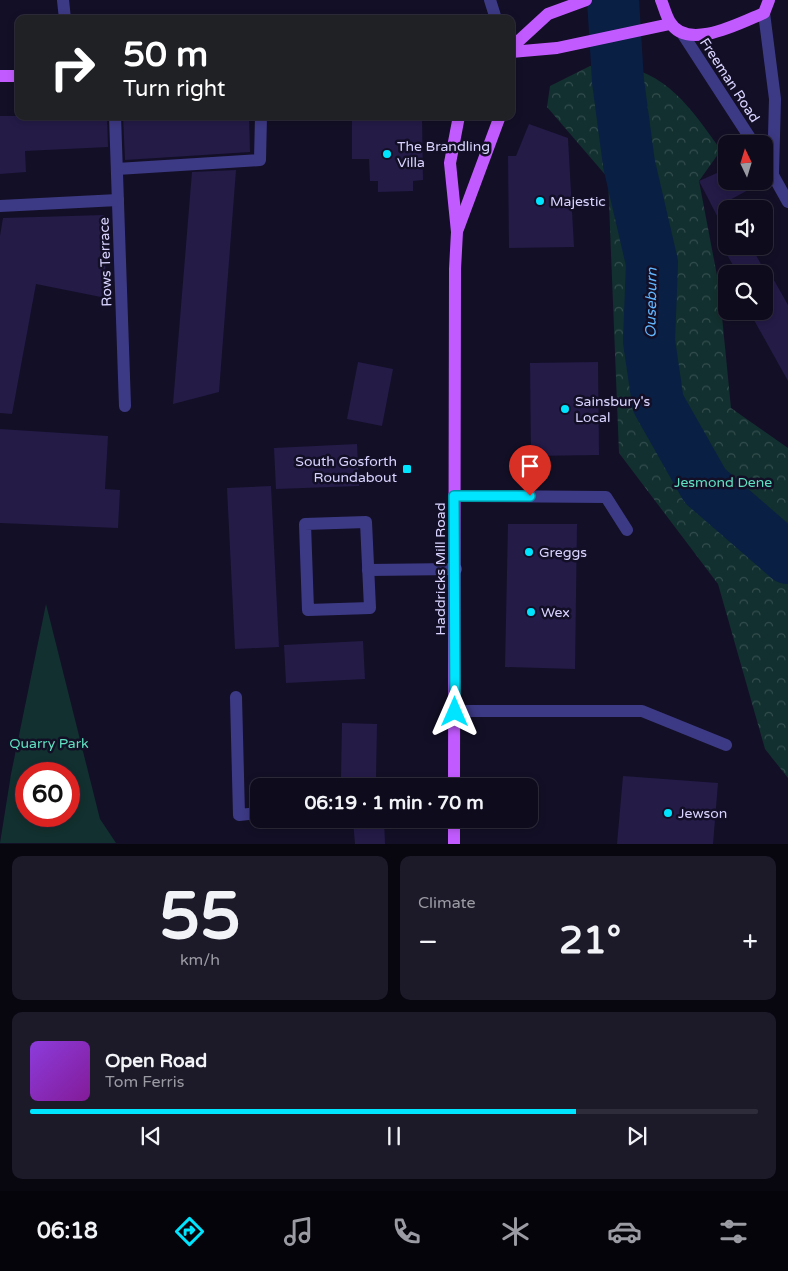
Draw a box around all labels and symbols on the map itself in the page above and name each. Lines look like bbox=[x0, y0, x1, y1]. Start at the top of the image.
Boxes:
street label: Freeman Road bbox=[696, 35, 763, 126]
north arrow bbox=[718, 135, 772, 190]
place label: The Brandling Villa bbox=[397, 138, 490, 171]
marker: The Brandling Villa bbox=[381, 148, 393, 160]
place label: Majestic bbox=[550, 193, 606, 210]
marker: Majestic bbox=[534, 195, 546, 207]
street label: Rows Terrace bbox=[95, 217, 116, 307]
water label: Ouseburn bbox=[641, 267, 661, 338]
place label: Sainsbury's Local bbox=[575, 393, 651, 426]
marker: Sainsbury's Local bbox=[559, 403, 571, 415]
pin bbox=[509, 445, 551, 496]
place label: South Gosforth Roundabout bbox=[295, 453, 398, 486]
marker: South Gosforth Roundabout bbox=[401, 463, 413, 475]
park label: Jesmond Dene bbox=[674, 474, 772, 491]
street label: Haddricks Mill Road bbox=[432, 503, 449, 636]
place label: Greggs bbox=[539, 544, 587, 561]
marker: Greggs bbox=[523, 546, 535, 558]
place label: Wex bbox=[541, 604, 570, 621]
marker: Wex bbox=[525, 606, 537, 618]
position arrow bbox=[428, 685, 480, 737]
park label: Quarry Park bbox=[9, 735, 89, 752]
speed limit sign: 60 bbox=[15, 762, 80, 827]
place label: Jewson bbox=[678, 805, 727, 822]
marker: Jewson bbox=[662, 807, 674, 819]

